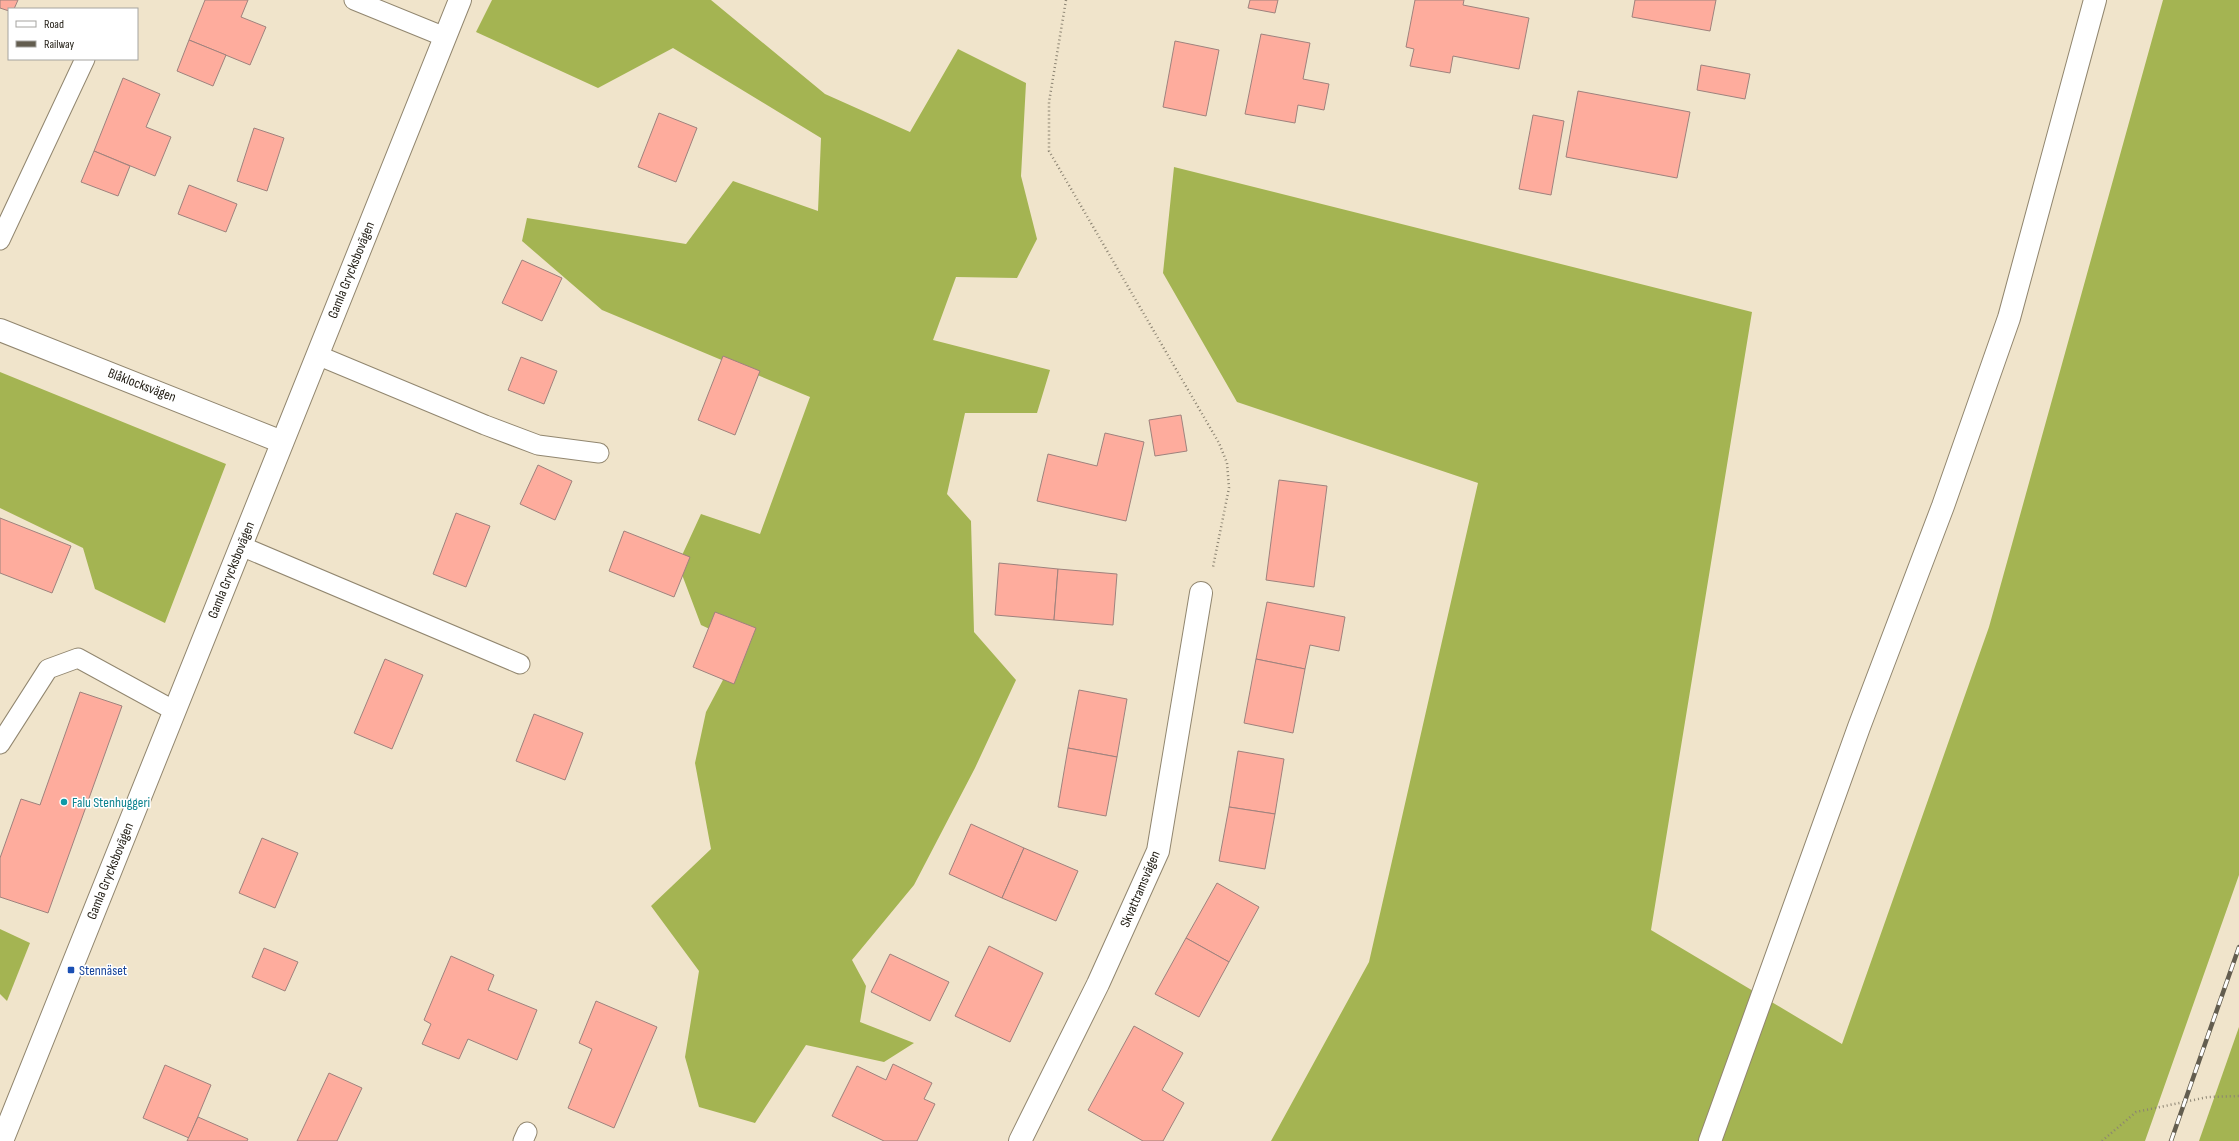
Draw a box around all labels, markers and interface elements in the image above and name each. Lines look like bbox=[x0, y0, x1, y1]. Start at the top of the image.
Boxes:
legend bbox=[8, 8, 138, 60]
text: Road bbox=[44, 17, 64, 32]
text: Railway bbox=[44, 37, 75, 52]
street label: Gamla Grycksbovägen bbox=[324, 219, 378, 321]
street label: Blåklocksvägen bbox=[106, 364, 178, 406]
street label: Gamla Grycksbovägen bbox=[204, 519, 258, 621]
place label: Falu Stenhuggeri bbox=[72, 794, 150, 811]
marker: Falu Stenhuggeri bbox=[59, 797, 69, 807]
street label: Gamla Grycksbovägen bbox=[83, 820, 137, 922]
street label: Skvattramsvägen bbox=[1116, 848, 1164, 930]
place label: Stennäset bbox=[79, 962, 127, 979]
marker: Stennäset bbox=[66, 965, 76, 975]

